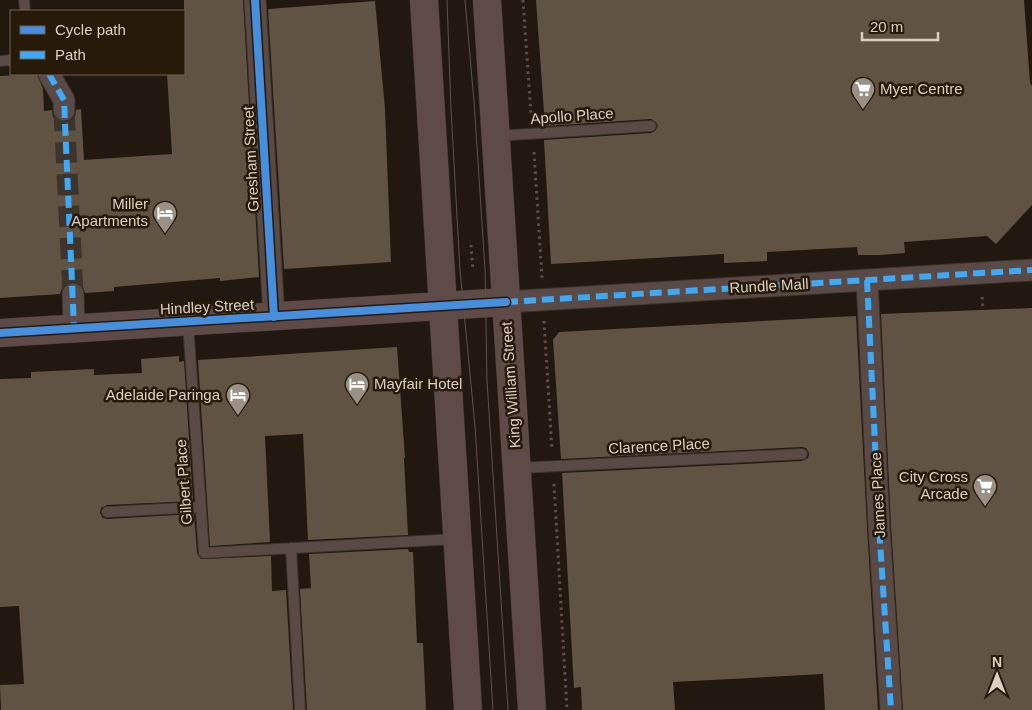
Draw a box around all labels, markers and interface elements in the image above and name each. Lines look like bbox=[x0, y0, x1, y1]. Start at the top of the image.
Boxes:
legend bbox=[10, 10, 185, 75]
scale bar bbox=[862, 10, 938, 42]
text: 20 m bbox=[870, 18, 903, 35]
text: Cycle path bbox=[55, 21, 126, 38]
text: Path bbox=[55, 46, 86, 63]
supermarket icon: Myer Centre bbox=[850, 76, 876, 110]
place label: Myer Centre bbox=[880, 80, 963, 97]
street label: Apollo Place bbox=[530, 104, 614, 127]
street label: Gresham Street bbox=[239, 105, 262, 212]
place label: Miller Apartments bbox=[71, 195, 148, 229]
hotel icon: Miller Apartments bbox=[152, 200, 178, 234]
street label: Rundle Mall bbox=[729, 275, 809, 296]
street label: Hindley Street bbox=[159, 296, 255, 317]
street label: King William Street bbox=[498, 320, 523, 449]
hotel icon: Mayfair Hotel bbox=[344, 371, 370, 405]
place label: Mayfair Hotel bbox=[374, 375, 462, 392]
hotel icon: Adelaide Paringa bbox=[225, 382, 251, 416]
place label: Adelaide Paringa bbox=[106, 386, 221, 403]
street label: Clarence Place bbox=[608, 434, 710, 457]
street label: Gilbert Place bbox=[172, 439, 195, 525]
street label: James Place bbox=[867, 452, 888, 538]
place label: City Cross Arcade bbox=[899, 468, 968, 502]
supermarket icon: City Cross Arcade bbox=[972, 473, 998, 507]
north arrow bbox=[972, 650, 1022, 700]
text: N bbox=[992, 654, 1002, 670]

